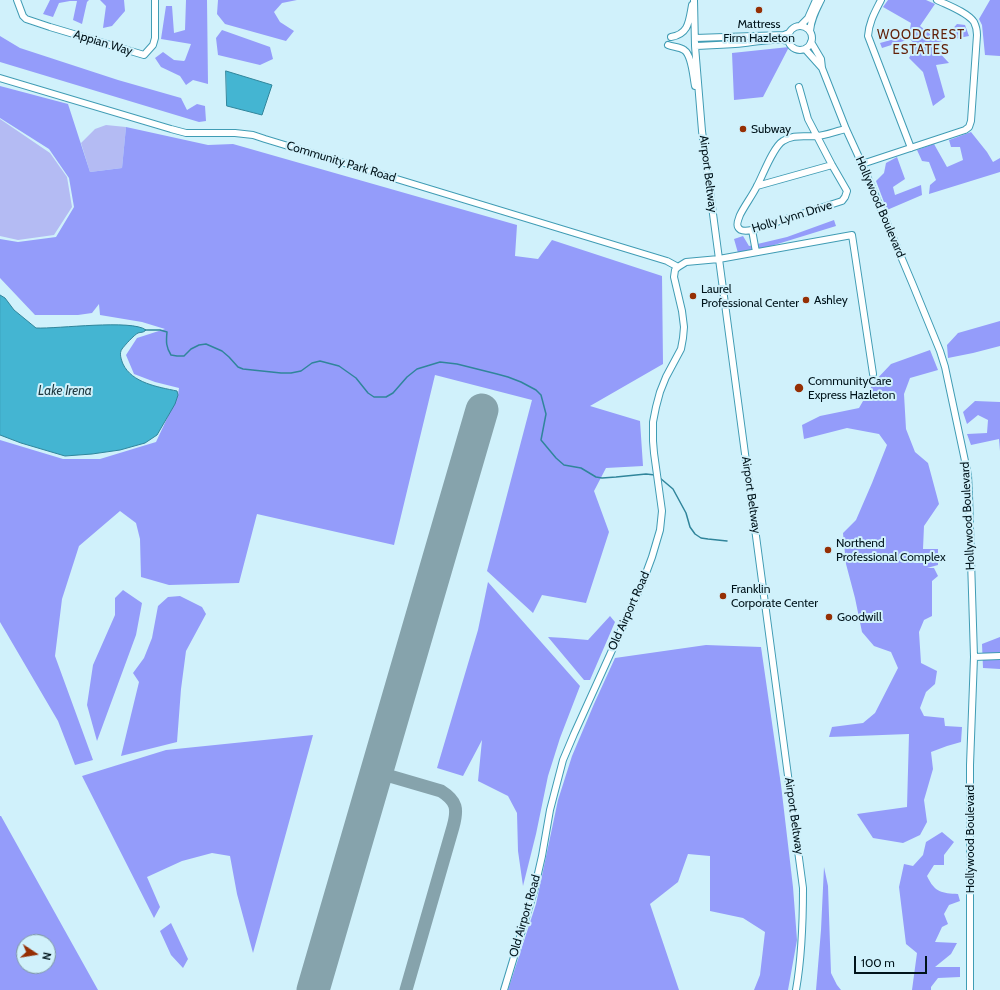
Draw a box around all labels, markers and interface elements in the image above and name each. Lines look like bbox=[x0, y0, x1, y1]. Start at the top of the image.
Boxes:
marker: Mattress Firm Hazleton bbox=[754, 5, 764, 15]
place label: Mattress Firm Hazleton bbox=[723, 17, 795, 45]
street label: Appian Way bbox=[72, 27, 134, 59]
district label: WOODCREST ESTATES bbox=[877, 27, 965, 58]
place label: Subway bbox=[751, 122, 791, 136]
marker: Subway bbox=[738, 124, 748, 134]
street label: Airport Beltway bbox=[696, 134, 720, 214]
street label: Community Park Road bbox=[285, 139, 397, 185]
street label: Hollywood Boulevard bbox=[852, 154, 908, 260]
street label: Holly Lynn Drive bbox=[750, 198, 834, 236]
place label: Laurel Professional Center bbox=[701, 282, 799, 310]
marker: Laurel Professional Center bbox=[688, 291, 698, 301]
place label: Ashley bbox=[814, 293, 848, 307]
marker: Ashley bbox=[801, 295, 811, 305]
place label: CommunityCare Express Hazleton bbox=[808, 374, 895, 402]
marker: CommunityCare Express Hazleton bbox=[793, 382, 805, 394]
water label: Lake Irena bbox=[38, 383, 92, 399]
street label: Airport Beltway bbox=[738, 455, 764, 535]
street label: Hollywood Boulevard bbox=[958, 461, 978, 571]
place label: Northend Professional Complex bbox=[836, 536, 946, 564]
marker: Northend Professional Complex bbox=[823, 545, 833, 555]
street label: Old Airport Road bbox=[605, 569, 653, 653]
place label: Franklin Corporate Center bbox=[731, 582, 818, 610]
marker: Franklin Corporate Center bbox=[718, 591, 728, 601]
place label: Goodwill bbox=[837, 610, 882, 624]
marker: Goodwill bbox=[824, 612, 834, 622]
street label: Airport Beltway bbox=[781, 776, 807, 856]
street label: Hollywood Boulevard bbox=[963, 785, 977, 893]
street label: Old Airport Road bbox=[506, 873, 544, 959]
north arrow bbox=[16, 934, 56, 974]
scale bar bbox=[856, 948, 929, 974]
text: N bbox=[39, 951, 54, 962]
text: 100 m bbox=[861, 955, 895, 970]

